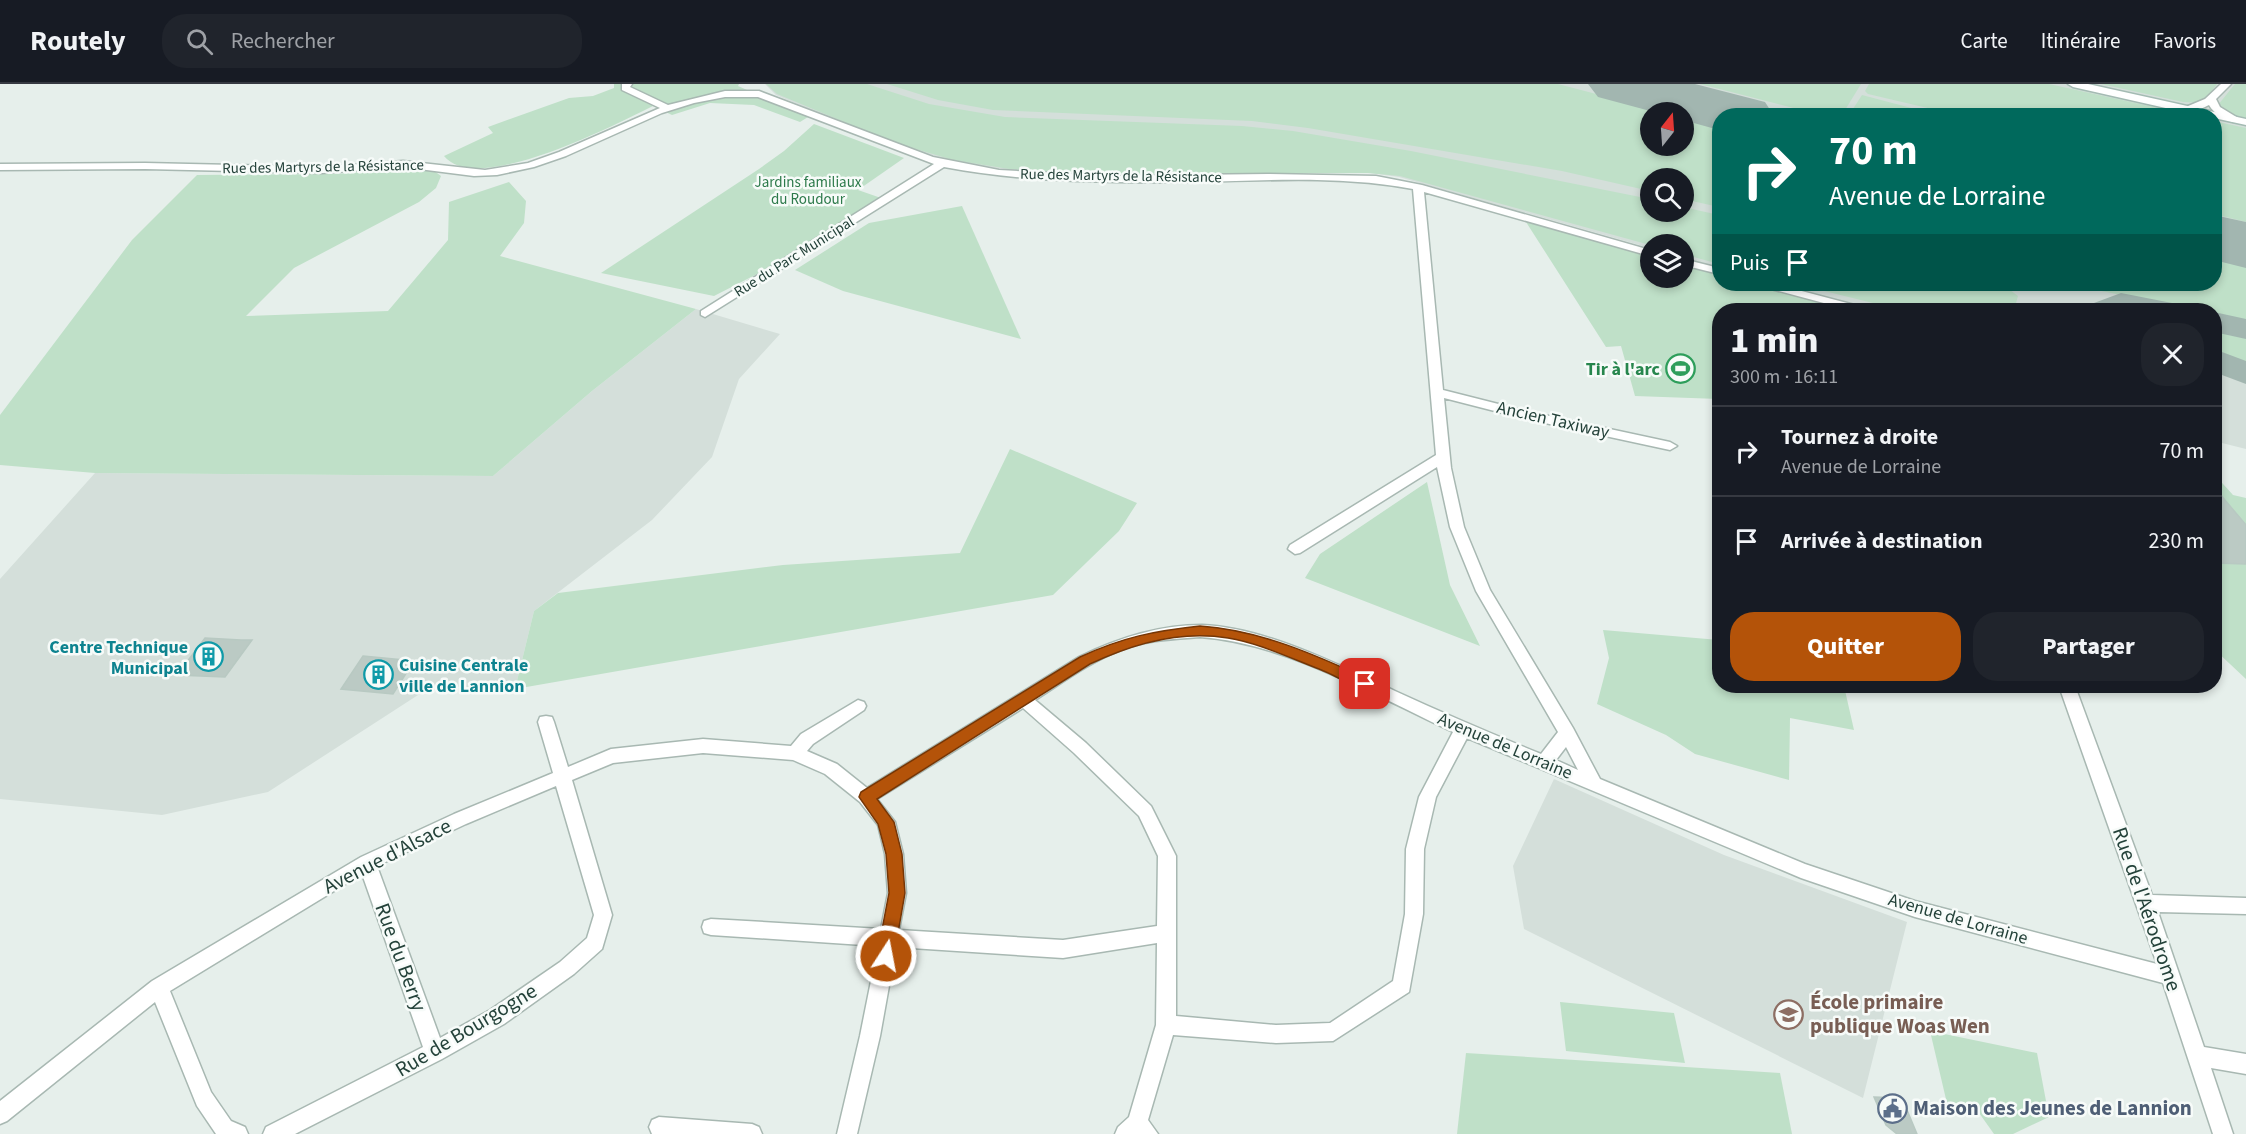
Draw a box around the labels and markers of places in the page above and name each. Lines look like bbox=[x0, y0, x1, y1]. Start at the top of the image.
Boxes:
sports icon: Tir à l'arc bbox=[1665, 353, 1697, 385]
place label: Tir à l'arc bbox=[1586, 357, 1661, 382]
place label: Centre Technique Municipal bbox=[49, 635, 188, 681]
building icon: Centre Technique Municipal bbox=[193, 641, 225, 673]
place label: Cuisine Centrale ville de Lannion bbox=[399, 653, 528, 699]
pin bbox=[1339, 658, 1390, 709]
building icon: Cuisine Centrale ville de Lannion bbox=[362, 659, 394, 691]
place label: École primaire publique Woas Wen bbox=[1810, 987, 1990, 1041]
school or university icon: École primaire publique Woas Wen bbox=[1773, 998, 1805, 1030]
public building icon: Maison des Jeunes de Lannion bbox=[1876, 1092, 1908, 1124]
place label: Maison des Jeunes de Lannion bbox=[1913, 1093, 2192, 1123]

